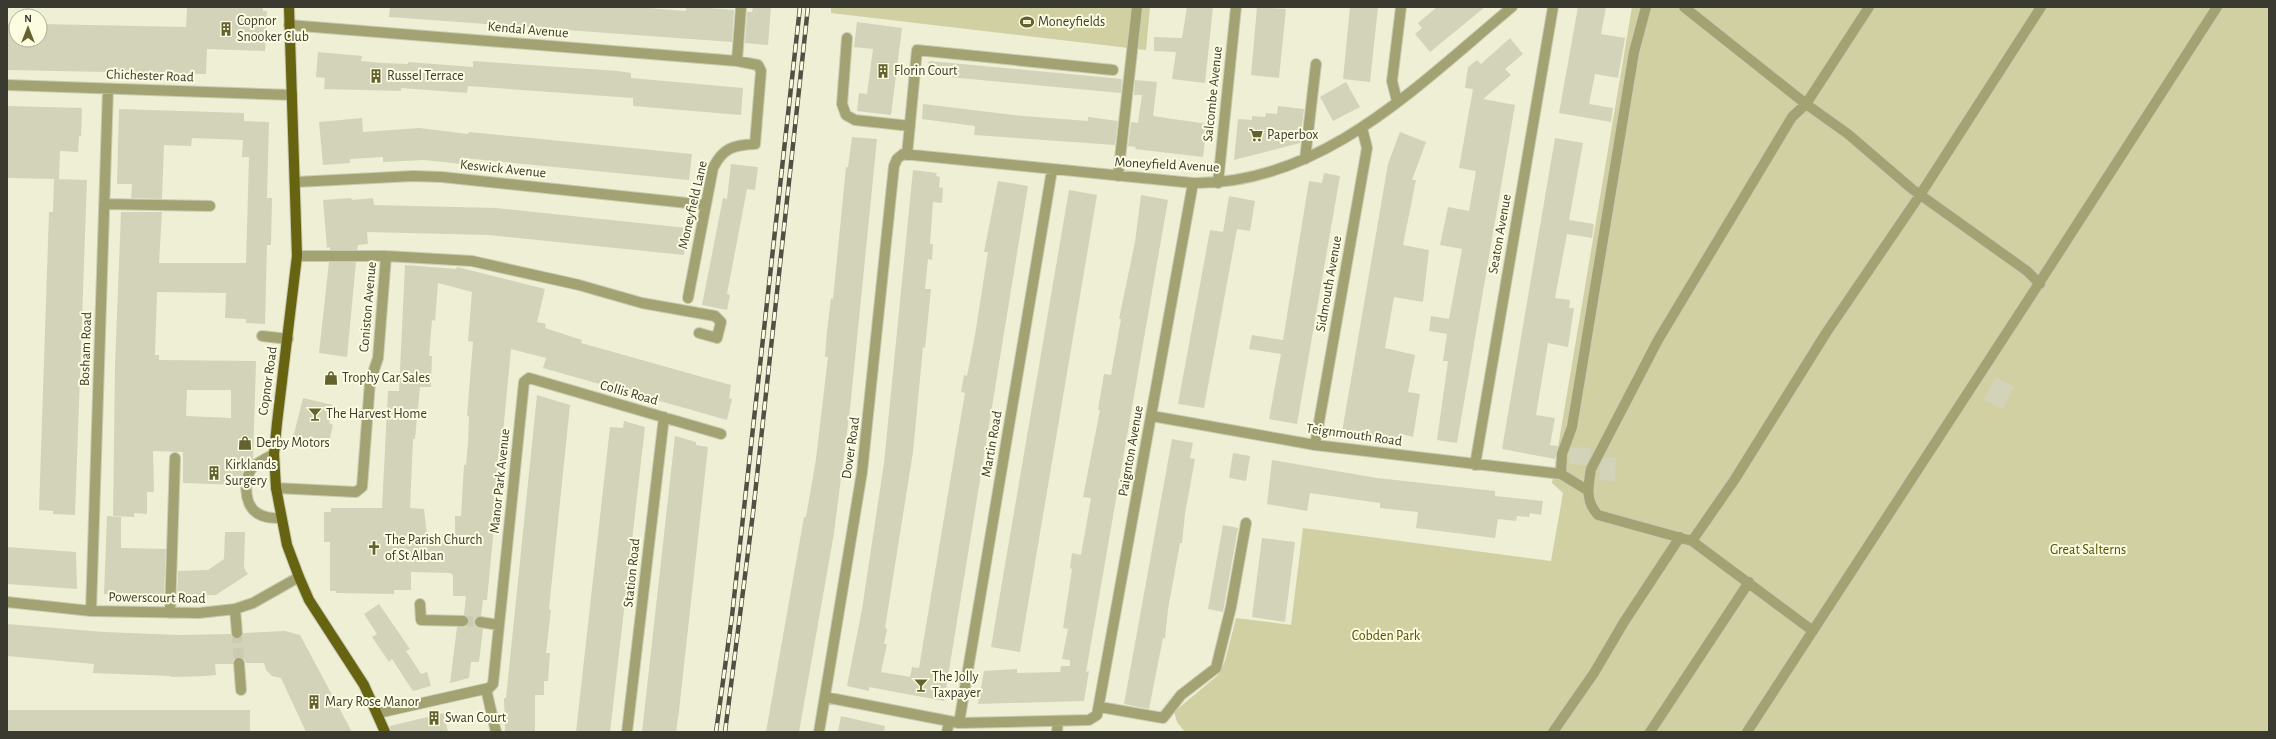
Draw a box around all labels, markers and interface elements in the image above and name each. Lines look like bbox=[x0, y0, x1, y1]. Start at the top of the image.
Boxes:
north arrow bbox=[8, 8, 48, 48]
text: N bbox=[24, 13, 32, 24]
place label: Copnor Snooker Club bbox=[237, 14, 309, 44]
sports icon: Moneyfields bbox=[1019, 14, 1035, 30]
place label: Moneyfields bbox=[1038, 15, 1105, 29]
street label: Kendal Avenue bbox=[487, 19, 569, 41]
building icon: Copnor Snooker Club bbox=[218, 21, 234, 37]
street label: Salcombe Avenue bbox=[1201, 45, 1225, 143]
building icon: Florin Court bbox=[875, 63, 891, 79]
place label: Florin Court bbox=[894, 64, 958, 78]
street label: Chichester Road bbox=[106, 67, 194, 85]
building icon: Russel Terrace bbox=[368, 68, 384, 84]
place label: Russel Terrace bbox=[387, 69, 464, 83]
supermarket icon: Paperbox bbox=[1248, 127, 1264, 143]
place label: Paperbox bbox=[1267, 128, 1318, 142]
street label: Moneyfield Avenue bbox=[1114, 155, 1220, 175]
street label: Keswick Avenue bbox=[459, 158, 547, 180]
street label: Moneyfield Lane bbox=[676, 159, 710, 251]
street label: Seaton Avenue bbox=[1486, 193, 1514, 275]
street label: Sidmouth Avenue bbox=[1314, 235, 1344, 333]
street label: Coniston Avenue bbox=[357, 261, 379, 353]
street label: Bosham Road bbox=[78, 312, 94, 386]
street label: Copnor Road bbox=[256, 346, 280, 416]
shop icon: Trophy Car Sales bbox=[323, 370, 339, 386]
place label: Trophy Car Sales bbox=[342, 371, 430, 385]
street label: Collis Road bbox=[598, 378, 660, 408]
street label: Paignton Avenue bbox=[1116, 404, 1146, 498]
bar icon: The Harvest Home bbox=[307, 406, 323, 422]
place label: The Harvest Home bbox=[326, 407, 427, 421]
street label: Martin Road bbox=[979, 410, 1005, 478]
street label: Dover Road bbox=[840, 416, 862, 480]
street label: Teignmouth Road bbox=[1305, 421, 1403, 449]
street label: Manor Park Avenue bbox=[488, 428, 512, 534]
shop icon: Derby Motors bbox=[237, 435, 253, 451]
place label: Derby Motors bbox=[256, 436, 330, 450]
place label: Kirklands Surgery bbox=[225, 458, 276, 488]
building icon: Kirklands Surgery bbox=[206, 465, 222, 481]
place label: The Parish Church of St Alban bbox=[385, 533, 482, 563]
street label: Station Road bbox=[621, 538, 643, 608]
church icon: The Parish Church of St Alban bbox=[366, 540, 382, 556]
park label: Great Salterns bbox=[2050, 543, 2126, 557]
street label: Powerscourt Road bbox=[108, 590, 206, 606]
park label: Cobden Park bbox=[1352, 629, 1421, 643]
place label: The Jolly Taxpayer bbox=[932, 670, 981, 700]
bar icon: The Jolly Taxpayer bbox=[913, 677, 929, 693]
building icon: Mary Rose Manor bbox=[306, 694, 322, 710]
place label: Mary Rose Manor bbox=[325, 695, 419, 709]
building icon: Swan Court bbox=[426, 710, 442, 726]
place label: Swan Court bbox=[445, 711, 507, 725]

